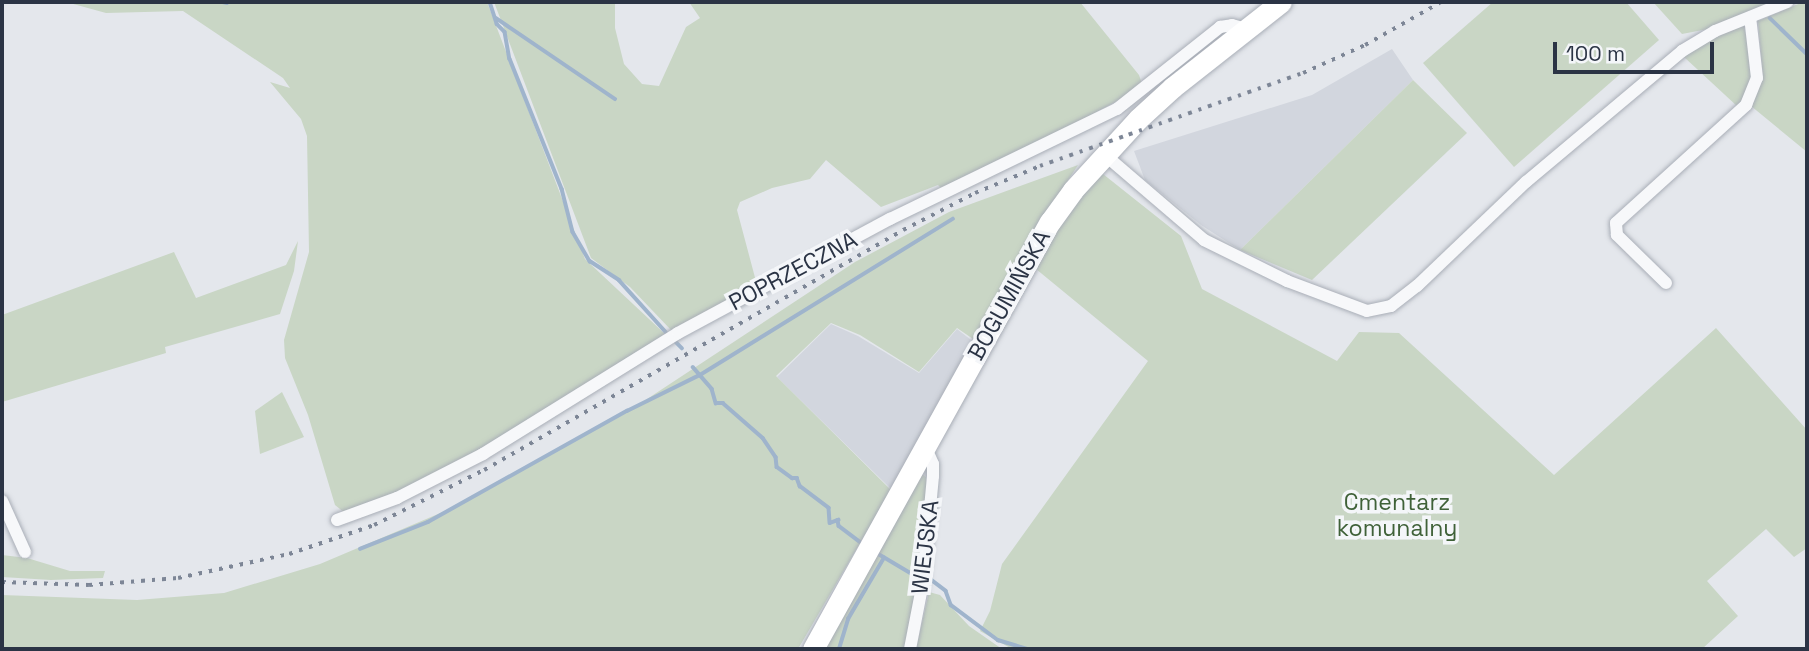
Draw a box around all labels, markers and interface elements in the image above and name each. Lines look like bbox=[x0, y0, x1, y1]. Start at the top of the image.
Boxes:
scale bar bbox=[1557, 28, 1718, 72]
text: 100 m bbox=[1566, 40, 1625, 67]
street label: BOGUMIŃSKA bbox=[962, 225, 1056, 365]
street label: POPRZECZNA bbox=[724, 226, 862, 316]
park label: Cmentarz komunalny bbox=[1337, 488, 1457, 542]
street label: WIEJSKA bbox=[906, 498, 944, 596]

